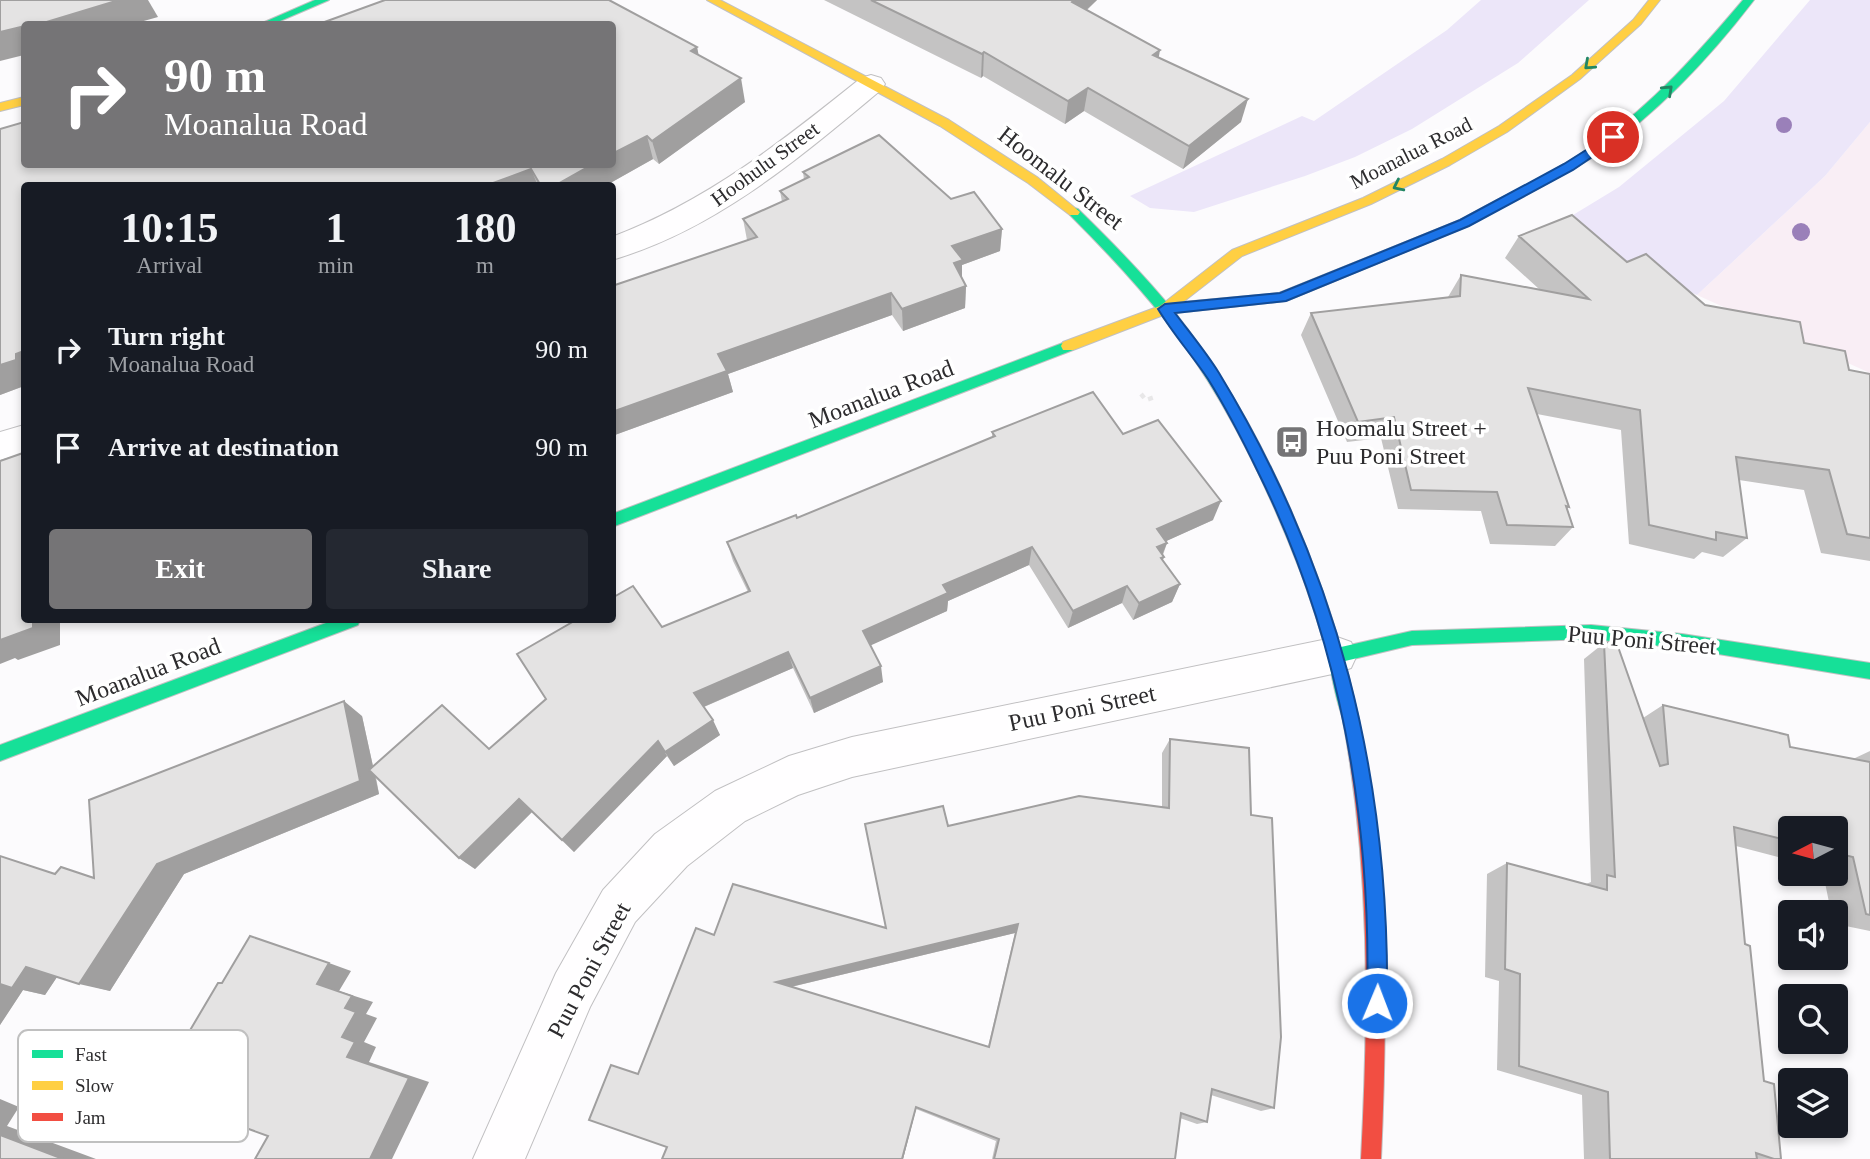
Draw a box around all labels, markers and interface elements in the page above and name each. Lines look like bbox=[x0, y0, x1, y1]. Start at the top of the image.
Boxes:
text: 90 m bbox=[164, 48, 266, 103]
icon: right bbox=[49, 49, 140, 140]
one-way arrow bbox=[1584, 57, 1597, 69]
one-way arrow bbox=[1659, 86, 1672, 99]
text: Moanalua Road bbox=[164, 106, 368, 142]
pin bbox=[1583, 107, 1643, 167]
street label: Moanalua Road bbox=[1346, 112, 1476, 194]
street label: Hoohulu Street bbox=[706, 117, 824, 211]
icon: arrive bbox=[1594, 118, 1632, 156]
street label: Hoomalu Street bbox=[993, 121, 1129, 235]
one-way arrow bbox=[1393, 178, 1405, 192]
text: 10:15 bbox=[121, 205, 219, 251]
text: 1 bbox=[325, 205, 346, 251]
text: 180 bbox=[453, 205, 516, 251]
text: Arrival bbox=[136, 253, 203, 278]
text: min bbox=[318, 253, 354, 278]
text: m bbox=[476, 253, 494, 278]
text: Turn right bbox=[108, 322, 225, 351]
icon: right bbox=[49, 331, 87, 369]
text: 90 m bbox=[535, 335, 588, 364]
text: Moanalua Road bbox=[108, 352, 254, 377]
street label: Moanalua Road bbox=[805, 355, 957, 433]
place label: Hoomalu Street + Puu Poni Street bbox=[1316, 415, 1487, 469]
bus stop icon: Hoomalu Street + Puu Poni Street bbox=[1273, 423, 1311, 461]
icon: arrive bbox=[49, 429, 87, 467]
text: Arrive at destination bbox=[108, 433, 339, 462]
text: 90 m bbox=[535, 433, 588, 462]
button: Exit bbox=[49, 529, 312, 609]
button: Share bbox=[326, 529, 588, 609]
street label: Puu Poni Street bbox=[1566, 621, 1718, 659]
street label: Moanalua Road bbox=[72, 633, 224, 711]
street label: Puu Poni Street bbox=[1006, 680, 1158, 736]
north arrow bbox=[1778, 816, 1848, 886]
map controls bbox=[1778, 816, 1848, 1138]
street label: Puu Poni Street bbox=[542, 898, 636, 1042]
button: sound bbox=[1778, 900, 1848, 970]
position arrow bbox=[1340, 966, 1414, 1040]
button: search bbox=[1778, 984, 1848, 1054]
legend bbox=[18, 1030, 248, 1142]
text: Fast bbox=[75, 1044, 107, 1065]
button: layers bbox=[1778, 1068, 1848, 1138]
text: Slow bbox=[75, 1075, 114, 1096]
text: Jam bbox=[75, 1107, 106, 1128]

